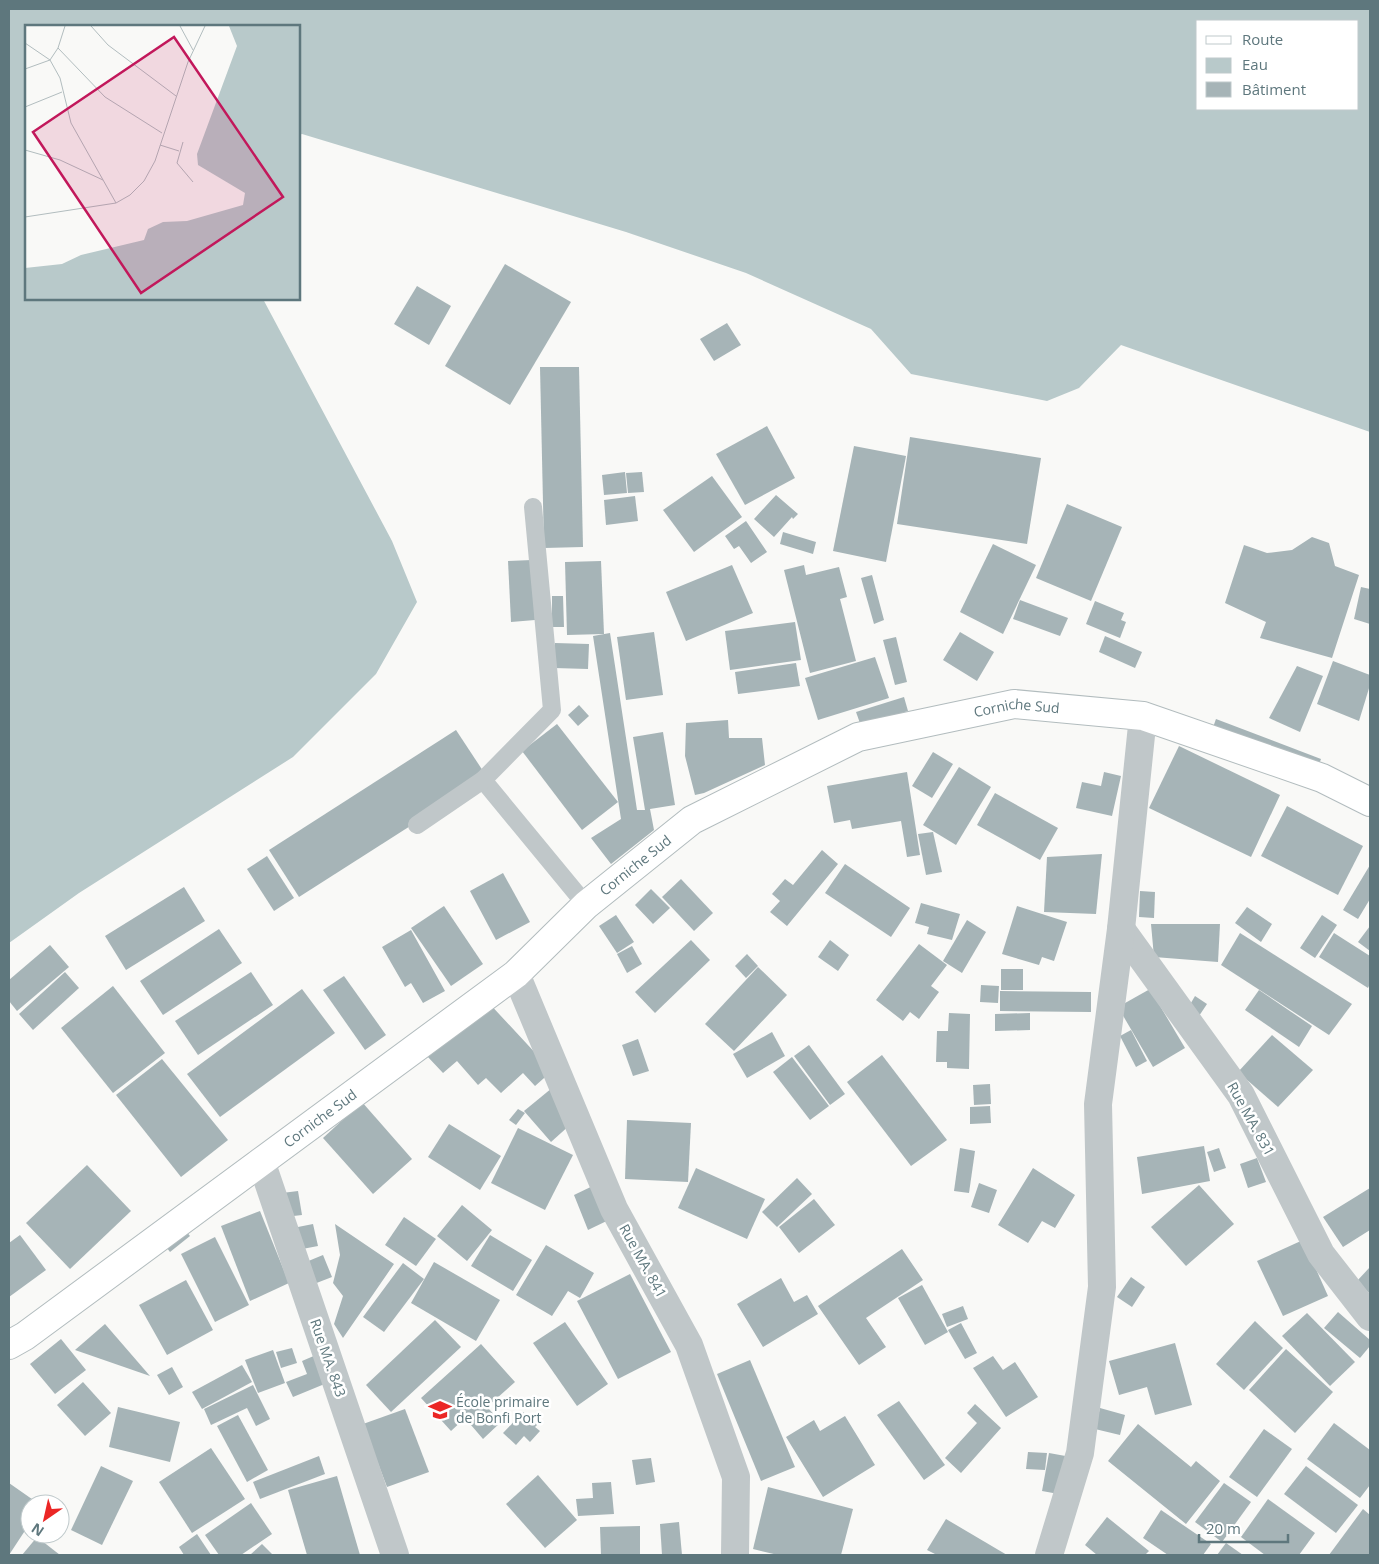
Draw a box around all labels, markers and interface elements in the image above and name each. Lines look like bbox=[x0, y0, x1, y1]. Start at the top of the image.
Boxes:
legend bbox=[1196, 20, 1359, 110]
inset map bbox=[25, 25, 300, 300]
text: Route bbox=[1242, 29, 1283, 49]
text: Eau bbox=[1242, 54, 1268, 74]
text: Bâtiment bbox=[1242, 79, 1306, 99]
street label: Corniche Sud bbox=[972, 694, 1061, 721]
street label: Corniche Sud bbox=[595, 830, 675, 900]
street label: Rue MA. 831 bbox=[1223, 1079, 1280, 1159]
street label: Corniche Sud bbox=[279, 1085, 360, 1151]
street label: Rue MA. 841 bbox=[615, 1221, 672, 1301]
street label: Rue MA. 843 bbox=[306, 1316, 351, 1399]
place label: École primaire de Bonfi Port bbox=[456, 1392, 550, 1427]
school or university icon: École primaire de Bonfi Port bbox=[427, 1397, 453, 1423]
north arrow bbox=[20, 1494, 70, 1544]
scale bar bbox=[1199, 1512, 1288, 1544]
text: 20 m bbox=[1206, 1518, 1241, 1538]
text: N bbox=[27, 1519, 47, 1541]

